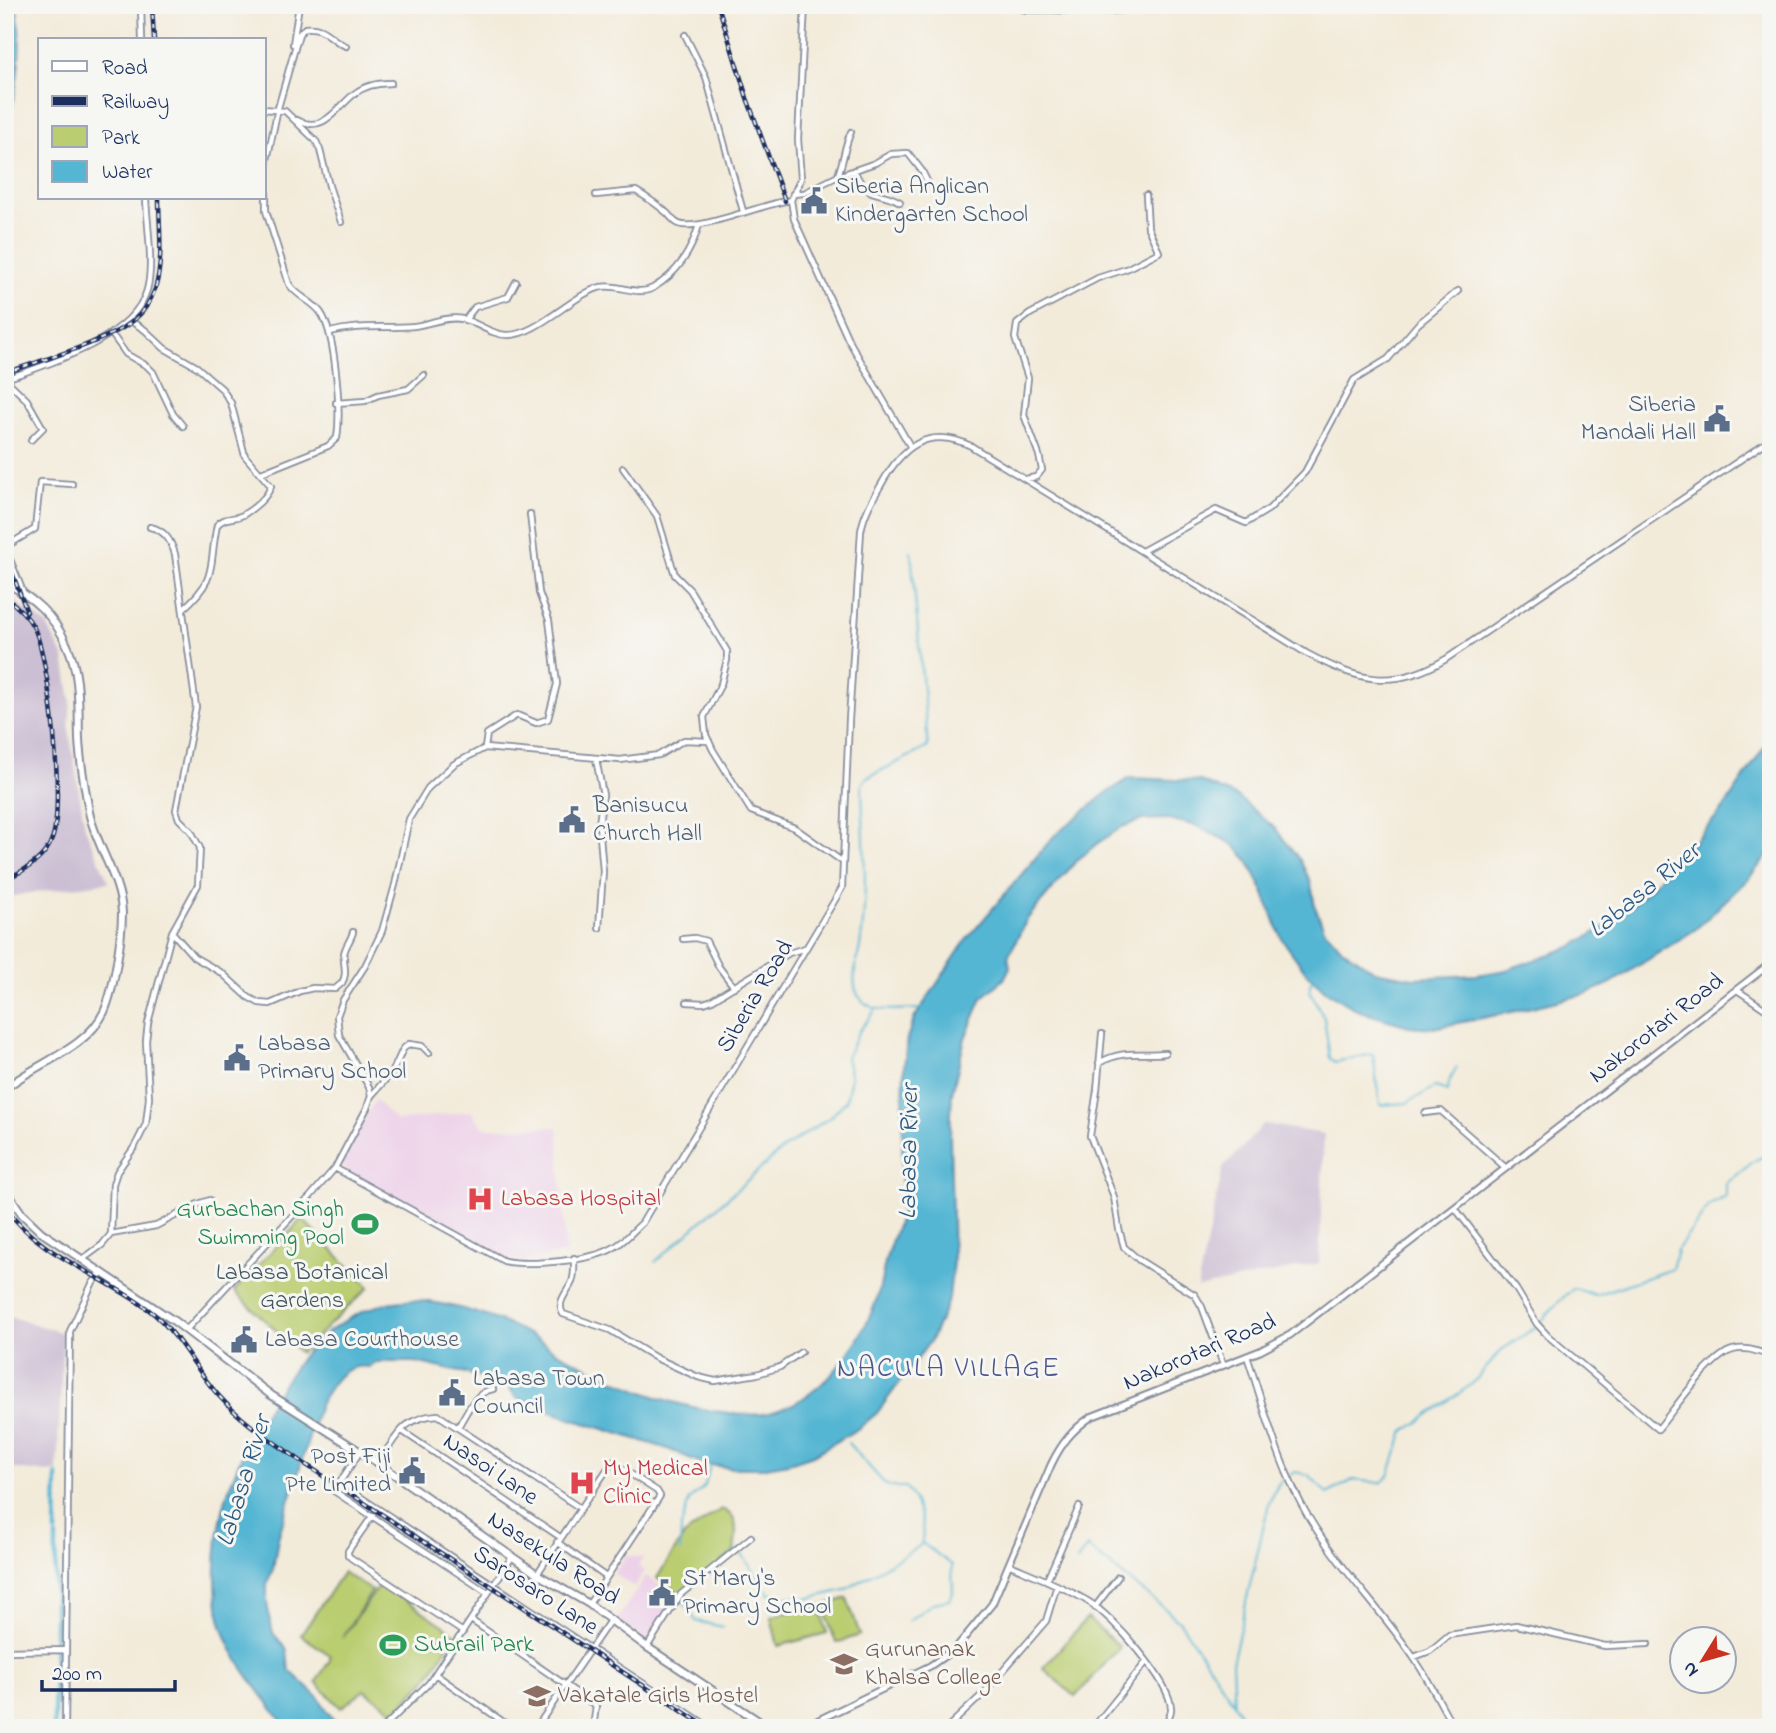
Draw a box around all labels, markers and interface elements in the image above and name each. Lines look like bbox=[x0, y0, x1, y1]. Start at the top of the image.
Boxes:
legend bbox=[38, 38, 266, 200]
text: Road bbox=[102, 54, 148, 84]
text: Railway bbox=[102, 88, 169, 120]
text: Park bbox=[102, 124, 141, 154]
text: Water bbox=[102, 158, 153, 188]
place label: Siberia Anglican Kindergarten School bbox=[835, 170, 1028, 233]
public building icon: Siberia Anglican Kindergarten School bbox=[799, 186, 829, 216]
place label: Siberia Mandali Hall bbox=[1581, 388, 1696, 451]
public building icon: Siberia Mandali Hall bbox=[1702, 404, 1732, 434]
place label: Banisucu Church Hall bbox=[592, 789, 702, 852]
public building icon: Banisucu Church Hall bbox=[557, 805, 587, 835]
water label: Labasa River bbox=[1581, 832, 1712, 948]
street label: Siberia Road bbox=[709, 934, 804, 1060]
street label: Nakorotari Road bbox=[1582, 965, 1732, 1093]
place label: Labasa Primary School bbox=[258, 1027, 406, 1091]
public building icon: Labasa Primary School bbox=[222, 1043, 252, 1073]
water label: Labasa River bbox=[890, 1081, 930, 1220]
place label: Labasa Hospital bbox=[501, 1182, 661, 1217]
hospital icon: Labasa Hospital bbox=[465, 1184, 495, 1214]
place label: Gurbachan Singh Swimming Pool bbox=[177, 1193, 344, 1256]
sports icon: Gurbachan Singh Swimming Pool bbox=[350, 1209, 380, 1239]
park label: Labasa Botanical Gardens bbox=[216, 1256, 388, 1319]
street label: Nakorotari Road bbox=[1118, 1305, 1282, 1401]
place label: Labasa Courthouse bbox=[265, 1323, 459, 1358]
public building icon: Labasa Courthouse bbox=[229, 1325, 259, 1355]
district label: NACULA VILLAGE bbox=[837, 1349, 1061, 1390]
place label: Labasa Town Council bbox=[473, 1362, 605, 1425]
public building icon: Labasa Town Council bbox=[437, 1378, 467, 1408]
water label: Labasa River bbox=[207, 1408, 284, 1551]
street label: Nasoi Lane bbox=[435, 1425, 545, 1515]
place label: Post Fiji Pte Limited bbox=[285, 1440, 391, 1503]
place label: My Medical Clinic bbox=[603, 1452, 708, 1515]
public building icon: Post Fiji Pte Limited bbox=[397, 1456, 427, 1486]
hospital icon: My Medical Clinic bbox=[567, 1468, 597, 1498]
street label: Nasekula Road bbox=[480, 1503, 626, 1615]
street label: Sarosaro Lane bbox=[465, 1537, 605, 1645]
place label: St Mary's Primary School bbox=[683, 1562, 831, 1626]
public building icon: St Mary's Primary School bbox=[647, 1578, 677, 1608]
north arrow bbox=[1668, 1624, 1738, 1694]
place label: Subrail Park bbox=[414, 1628, 534, 1663]
sports icon: Subrail Park bbox=[378, 1630, 408, 1660]
place label: Gurunanak Khalsa College bbox=[865, 1633, 1002, 1696]
scale bar bbox=[42, 1649, 175, 1693]
school or university icon: Gurunanak Khalsa College bbox=[829, 1649, 859, 1679]
text: N bbox=[1677, 1655, 1706, 1682]
text: 200 m bbox=[52, 1660, 102, 1690]
place label: Vakatale Girls Hostel bbox=[557, 1679, 758, 1714]
school or university icon: Vakatale Girls Hostel bbox=[522, 1681, 552, 1711]

